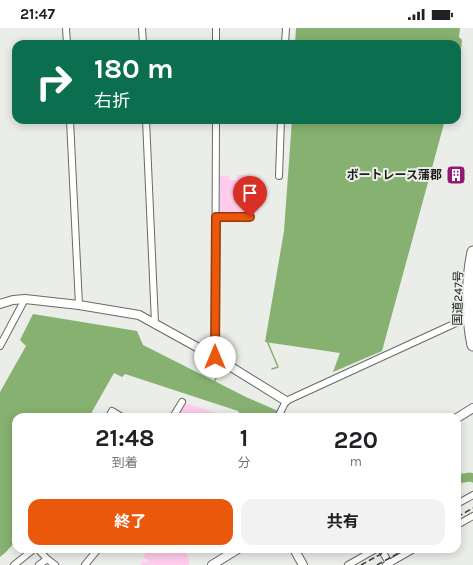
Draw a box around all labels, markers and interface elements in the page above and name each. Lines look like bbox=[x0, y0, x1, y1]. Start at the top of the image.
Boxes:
text: 21:47 bbox=[20, 5, 55, 23]
text: 180 m bbox=[94, 52, 173, 85]
icon: right bbox=[28, 56, 80, 108]
text: 右折 bbox=[94, 90, 130, 112]
building icon: ボートレース蒲郡 bbox=[445, 164, 467, 186]
place label: ボートレース蒲郡 bbox=[347, 168, 442, 182]
pin bbox=[233, 176, 267, 217]
icon: arrive bbox=[239, 182, 261, 204]
street label: 国道247号 bbox=[451, 270, 465, 326]
position arrow bbox=[194, 336, 236, 378]
text: 21:48 bbox=[95, 424, 154, 452]
text: 1 bbox=[240, 424, 248, 452]
text: 220 bbox=[334, 426, 378, 454]
text: m bbox=[350, 454, 362, 469]
text: 到着 bbox=[112, 455, 138, 470]
text: 分 bbox=[238, 455, 251, 470]
button: 終了 bbox=[28, 499, 233, 545]
button: 共有 bbox=[241, 499, 445, 545]

